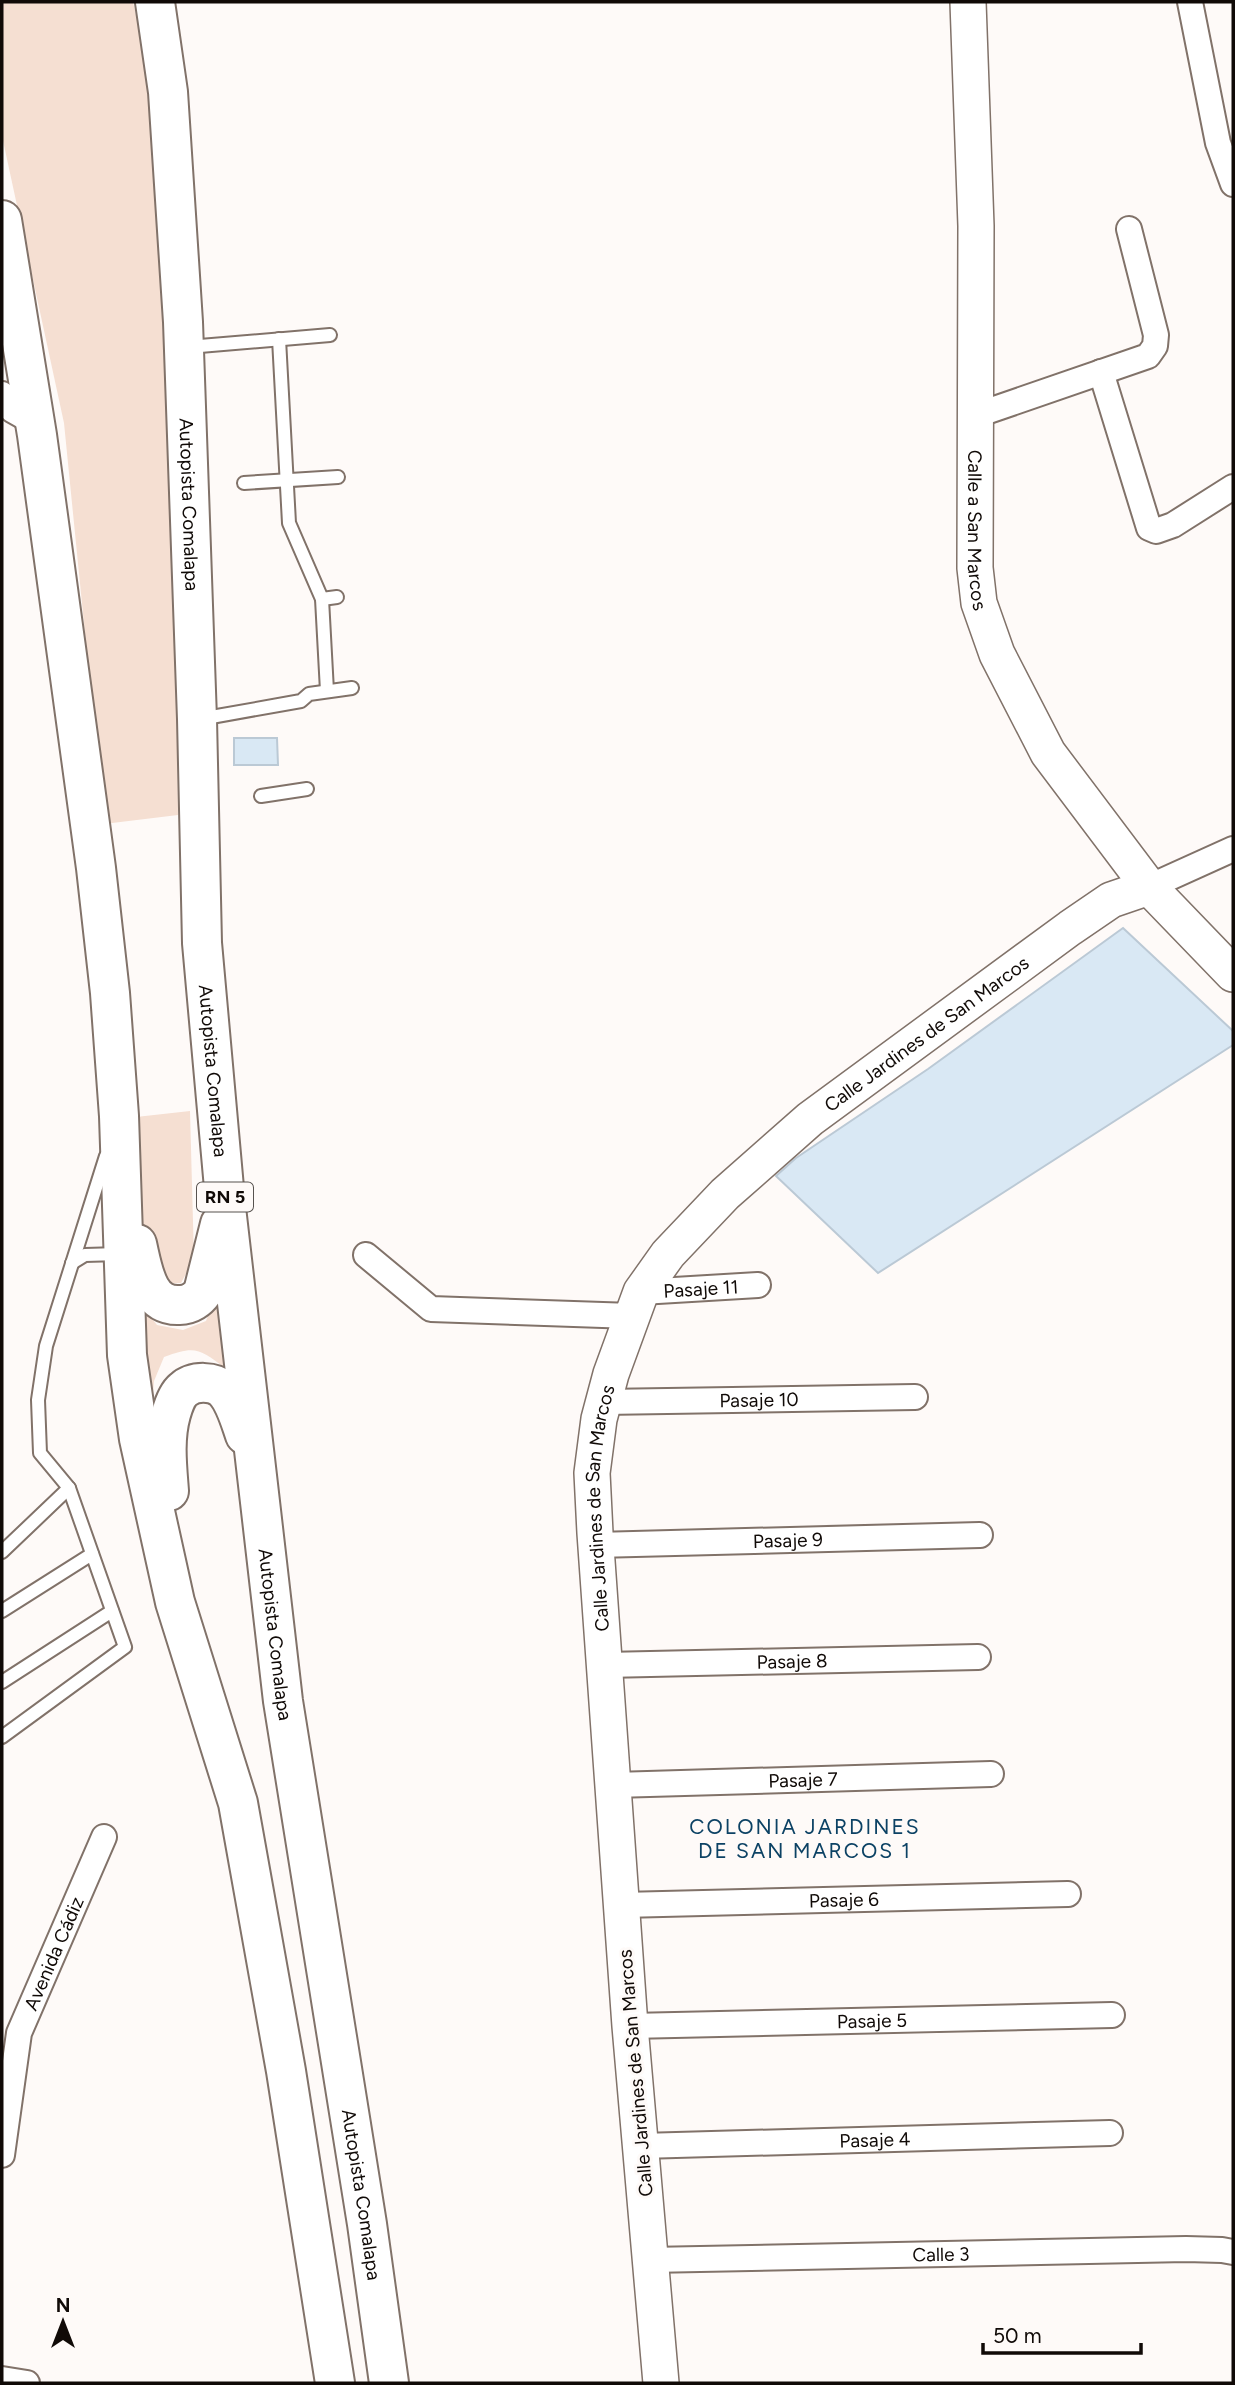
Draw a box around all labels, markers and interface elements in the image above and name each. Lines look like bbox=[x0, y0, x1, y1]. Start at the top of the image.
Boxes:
street label: Autopista Comalapa bbox=[174, 418, 203, 591]
street label: Calle a San Marcos bbox=[963, 450, 992, 614]
street label: Calle Jardines de San Marcos bbox=[820, 951, 1034, 1117]
street label: Autopista Comalapa bbox=[194, 984, 232, 1158]
road number: RN 5 bbox=[197, 1182, 253, 1212]
street label: Pasaje 11 bbox=[663, 1275, 739, 1303]
street label: Calle Jardines de San Marcos bbox=[581, 1382, 620, 1632]
street label: Pasaje 10 bbox=[719, 1388, 799, 1412]
street label: Pasaje 9 bbox=[753, 1528, 823, 1553]
street label: Autopista Comalapa bbox=[253, 1547, 297, 1722]
street label: Pasaje 8 bbox=[756, 1649, 828, 1674]
street label: Pasaje 7 bbox=[768, 1767, 838, 1792]
district label: COLONIA JARDINES DE SAN MARCOS 1 bbox=[689, 1814, 921, 1863]
street label: Pasaje 6 bbox=[809, 1888, 879, 1912]
street label: Avenida Cádiz bbox=[19, 1893, 89, 2014]
street label: Calle Jardines de San Marcos bbox=[613, 1948, 658, 2197]
street label: Pasaje 5 bbox=[837, 2009, 907, 2033]
street label: Autopista Comalapa bbox=[337, 2107, 386, 2282]
street label: Pasaje 4 bbox=[839, 2128, 911, 2152]
street label: Calle 3 bbox=[912, 2242, 970, 2267]
north arrow bbox=[28, 2287, 98, 2357]
text: N bbox=[56, 2294, 70, 2317]
scale bar bbox=[983, 2312, 1140, 2356]
text: 50 m bbox=[993, 2323, 1042, 2348]

